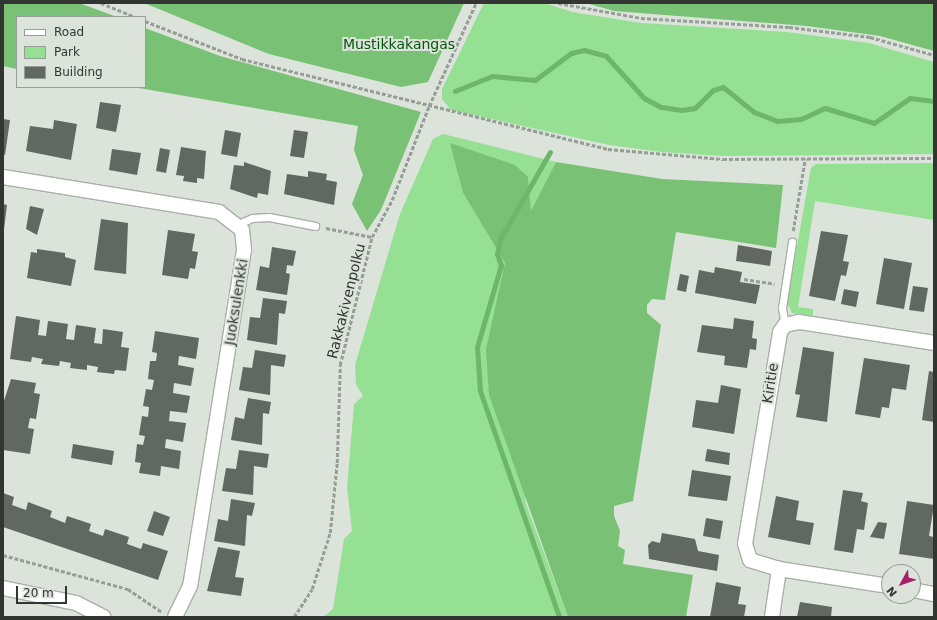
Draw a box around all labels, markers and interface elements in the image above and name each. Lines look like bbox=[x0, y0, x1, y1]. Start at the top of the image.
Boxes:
legend bbox=[16, 16, 146, 88]
text: Road bbox=[54, 25, 84, 39]
park label: Mustikkakangas bbox=[343, 36, 455, 52]
text: Park bbox=[54, 45, 80, 59]
text: Building bbox=[54, 65, 103, 79]
street label: Rakkakivenpolku bbox=[324, 242, 368, 360]
street label: Juoksulenkki bbox=[221, 258, 251, 346]
street label: Kiritie bbox=[759, 362, 781, 404]
north arrow bbox=[881, 564, 921, 604]
scale bar bbox=[18, 578, 69, 604]
text: N bbox=[884, 584, 900, 599]
text: 20 m bbox=[23, 586, 54, 600]

